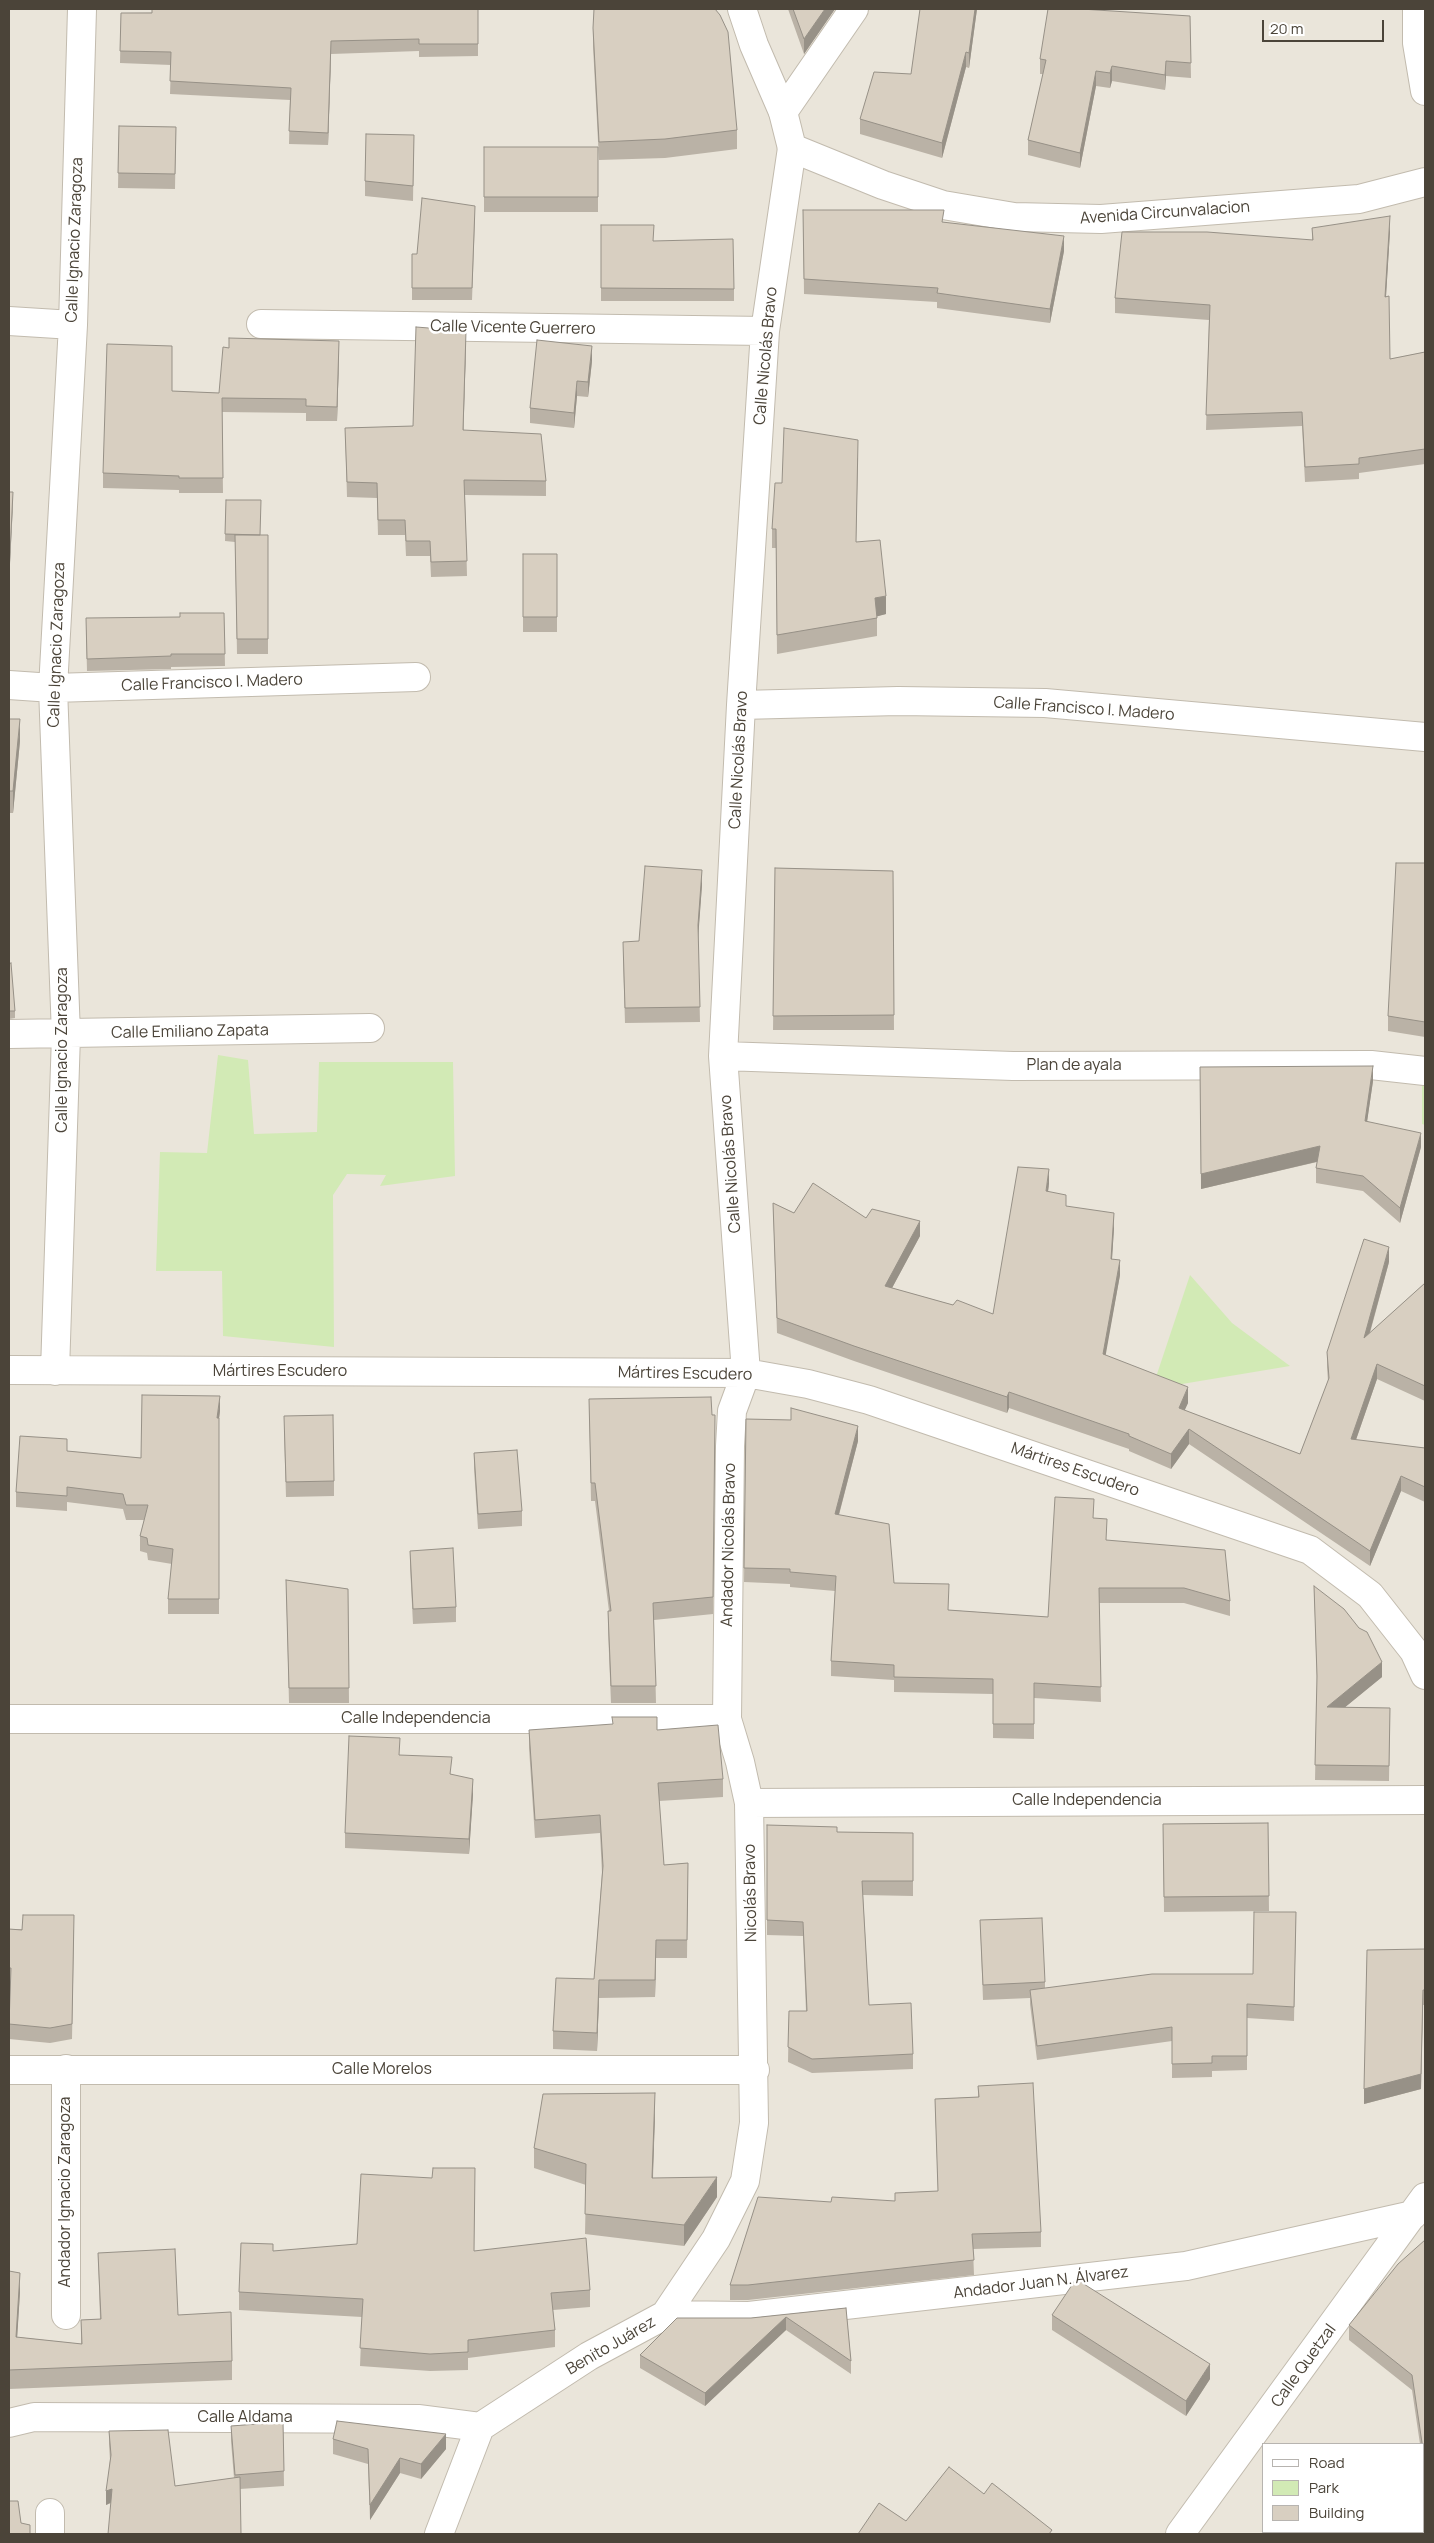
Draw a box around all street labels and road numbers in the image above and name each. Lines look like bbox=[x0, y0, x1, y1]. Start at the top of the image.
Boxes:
street label: Calle Ignacio Zaragoza bbox=[63, 157, 87, 323]
street label: Avenida Circunvalacion bbox=[1079, 197, 1251, 229]
street label: Calle Nicolás Bravo bbox=[750, 286, 782, 426]
street label: Calle Vicente Guerrero bbox=[430, 317, 596, 339]
street label: Calle Ignacio Zaragoza bbox=[45, 562, 69, 728]
street label: Calle Francisco I. Madero bbox=[121, 670, 303, 696]
street label: Calle Nicolás Bravo bbox=[726, 690, 752, 830]
street label: Calle Francisco I. Madero bbox=[993, 693, 1175, 725]
street label: Calle Ignacio Zaragoza bbox=[53, 967, 73, 1133]
street label: Calle Emiliano Zapata bbox=[111, 1021, 269, 1043]
street label: Plan de ayala bbox=[1026, 1056, 1122, 1076]
street label: Calle Nicolás Bravo bbox=[717, 1094, 745, 1234]
street label: Mártires Escudero bbox=[213, 1362, 347, 1382]
street label: Mártires Escudero bbox=[618, 1363, 752, 1385]
street label: Mártires Escudero bbox=[1008, 1439, 1142, 1501]
street label: Andador Nicolás Bravo bbox=[718, 1463, 740, 1627]
street label: Calle Independencia bbox=[341, 1709, 491, 1729]
street label: Calle Independencia bbox=[1012, 1791, 1162, 1811]
street label: Nicolás Bravo bbox=[741, 1844, 761, 1942]
street label: Calle Morelos bbox=[332, 2060, 432, 2080]
street label: Andador Ignacio Zaragoza bbox=[56, 2096, 76, 2288]
street label: Andador Juan N. Álvarez bbox=[952, 2263, 1130, 2303]
street label: Benito Juárez bbox=[563, 2313, 659, 2379]
street label: Calle Quetzal bbox=[1267, 2321, 1341, 2411]
street label: Calle Aldama bbox=[197, 2408, 293, 2428]

